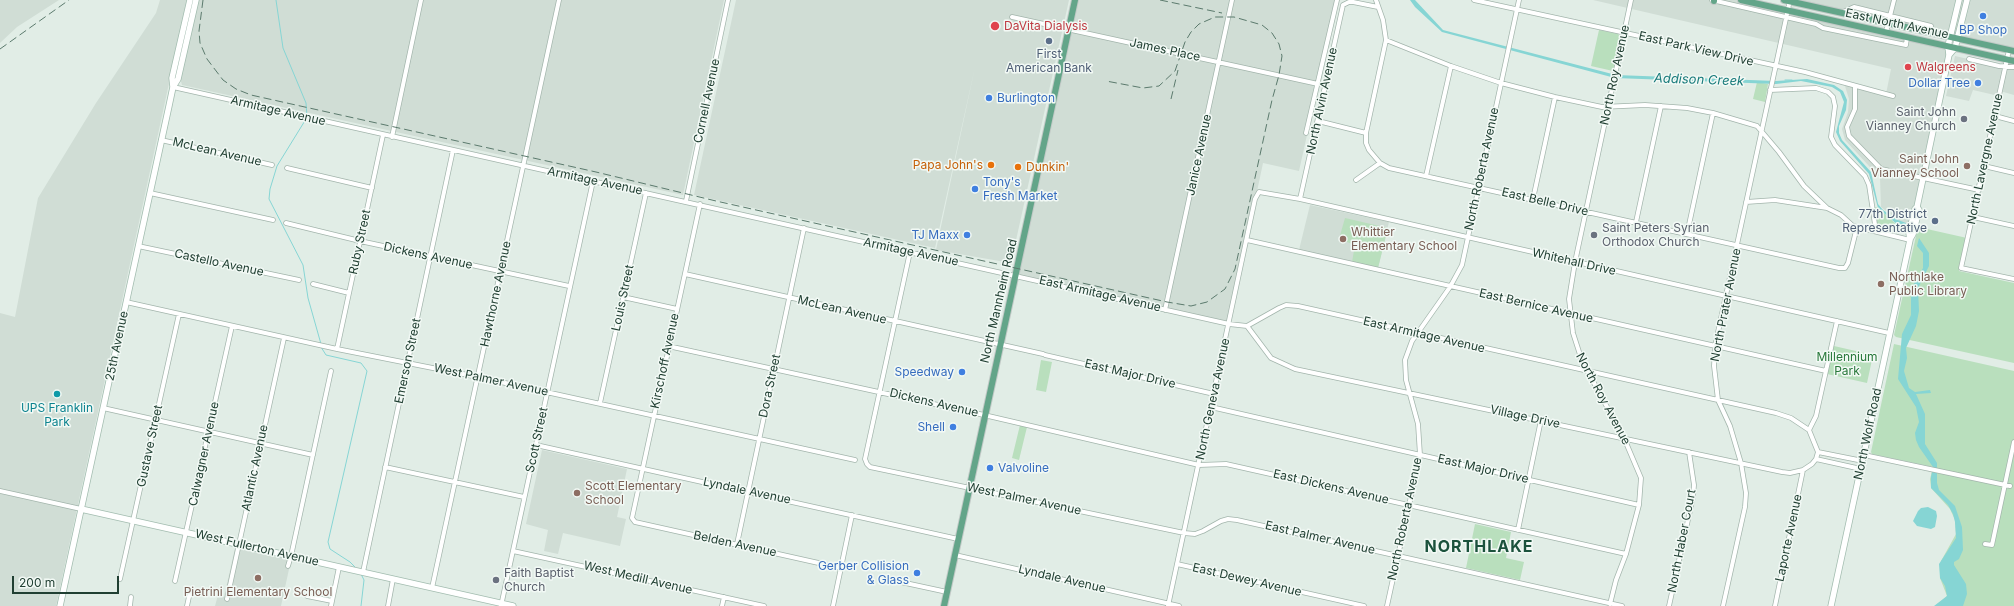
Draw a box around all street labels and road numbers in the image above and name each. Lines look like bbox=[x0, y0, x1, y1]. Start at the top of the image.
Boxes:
street label: East North Avenue bbox=[1844, 6, 1950, 42]
street label: North Roy Avenue bbox=[1597, 24, 1633, 126]
street label: East Park View Drive bbox=[1637, 29, 1755, 69]
street label: James Place bbox=[1128, 35, 1202, 65]
street label: North Alvin Avenue bbox=[1304, 46, 1340, 156]
street label: Cornell Avenue bbox=[691, 57, 723, 145]
street label: North Lavergne Avenue bbox=[1964, 92, 2006, 226]
street label: Armitage Avenue bbox=[229, 93, 327, 129]
street label: North Roberta Avenue bbox=[1462, 106, 1502, 232]
street label: Janice Avenue bbox=[1183, 113, 1215, 197]
street label: McLean Avenue bbox=[171, 135, 263, 169]
street label: Armitage Avenue bbox=[546, 164, 644, 198]
street label: East Belle Drive bbox=[1500, 185, 1590, 219]
street label: Ruby Street bbox=[346, 208, 374, 276]
street label: Armitage Avenue bbox=[862, 235, 960, 269]
street label: North Mannheim Road bbox=[978, 238, 1020, 364]
street label: Dickens Avenue bbox=[382, 240, 474, 272]
street label: Hawthorne Avenue bbox=[478, 240, 514, 348]
street label: Whitehall Drive bbox=[1531, 245, 1617, 279]
street label: Castello Avenue bbox=[173, 246, 265, 280]
street label: North Prater Avenue bbox=[1708, 247, 1744, 363]
street label: Louis Street bbox=[609, 263, 637, 333]
street label: East Armitage Avenue bbox=[1038, 273, 1162, 315]
street label: East Bernice Avenue bbox=[1478, 286, 1594, 326]
street label: McLean Avenue bbox=[796, 293, 888, 327]
street label: 25th Avenue bbox=[103, 310, 131, 382]
street label: Kirschoff Avenue bbox=[648, 312, 682, 410]
street label: East Armitage Avenue bbox=[1362, 314, 1486, 356]
street label: Emerson Street bbox=[392, 317, 424, 405]
street label: North Geneva Avenue bbox=[1193, 337, 1233, 461]
street label: North Roy Avenue bbox=[1573, 351, 1633, 447]
street label: Dora Street bbox=[756, 353, 784, 419]
street label: East Major Drive bbox=[1083, 357, 1177, 391]
street label: West Palmer Avenue bbox=[432, 361, 550, 399]
street label: Dickens Avenue bbox=[888, 386, 980, 420]
street label: North Wolf Road bbox=[1851, 387, 1885, 481]
street label: Calwagner Avenue bbox=[186, 400, 222, 508]
street label: Village Drive bbox=[1489, 403, 1561, 431]
street label: Gustave Street bbox=[134, 404, 166, 488]
street label: Scott Street bbox=[523, 406, 551, 474]
street label: Atlantic Avenue bbox=[239, 424, 271, 512]
street label: East Major Drive bbox=[1436, 452, 1530, 486]
street label: North Roberta Avenue bbox=[1385, 456, 1425, 582]
street label: East Dickens Avenue bbox=[1272, 467, 1390, 507]
street label: Lyndale Avenue bbox=[702, 475, 792, 507]
street label: West Palmer Avenue bbox=[965, 480, 1083, 518]
street label: North Haber Court bbox=[1665, 488, 1699, 594]
street label: Laporte Avenue bbox=[1773, 493, 1805, 583]
street label: East Palmer Avenue bbox=[1264, 518, 1376, 558]
street label: West Fullerton Avenue bbox=[194, 527, 320, 569]
street label: Belden Avenue bbox=[692, 528, 778, 560]
street label: West Medill Avenue bbox=[582, 558, 694, 598]
street label: East Dewey Avenue bbox=[1191, 560, 1303, 600]
street label: Lyndale Avenue bbox=[1017, 562, 1107, 596]

